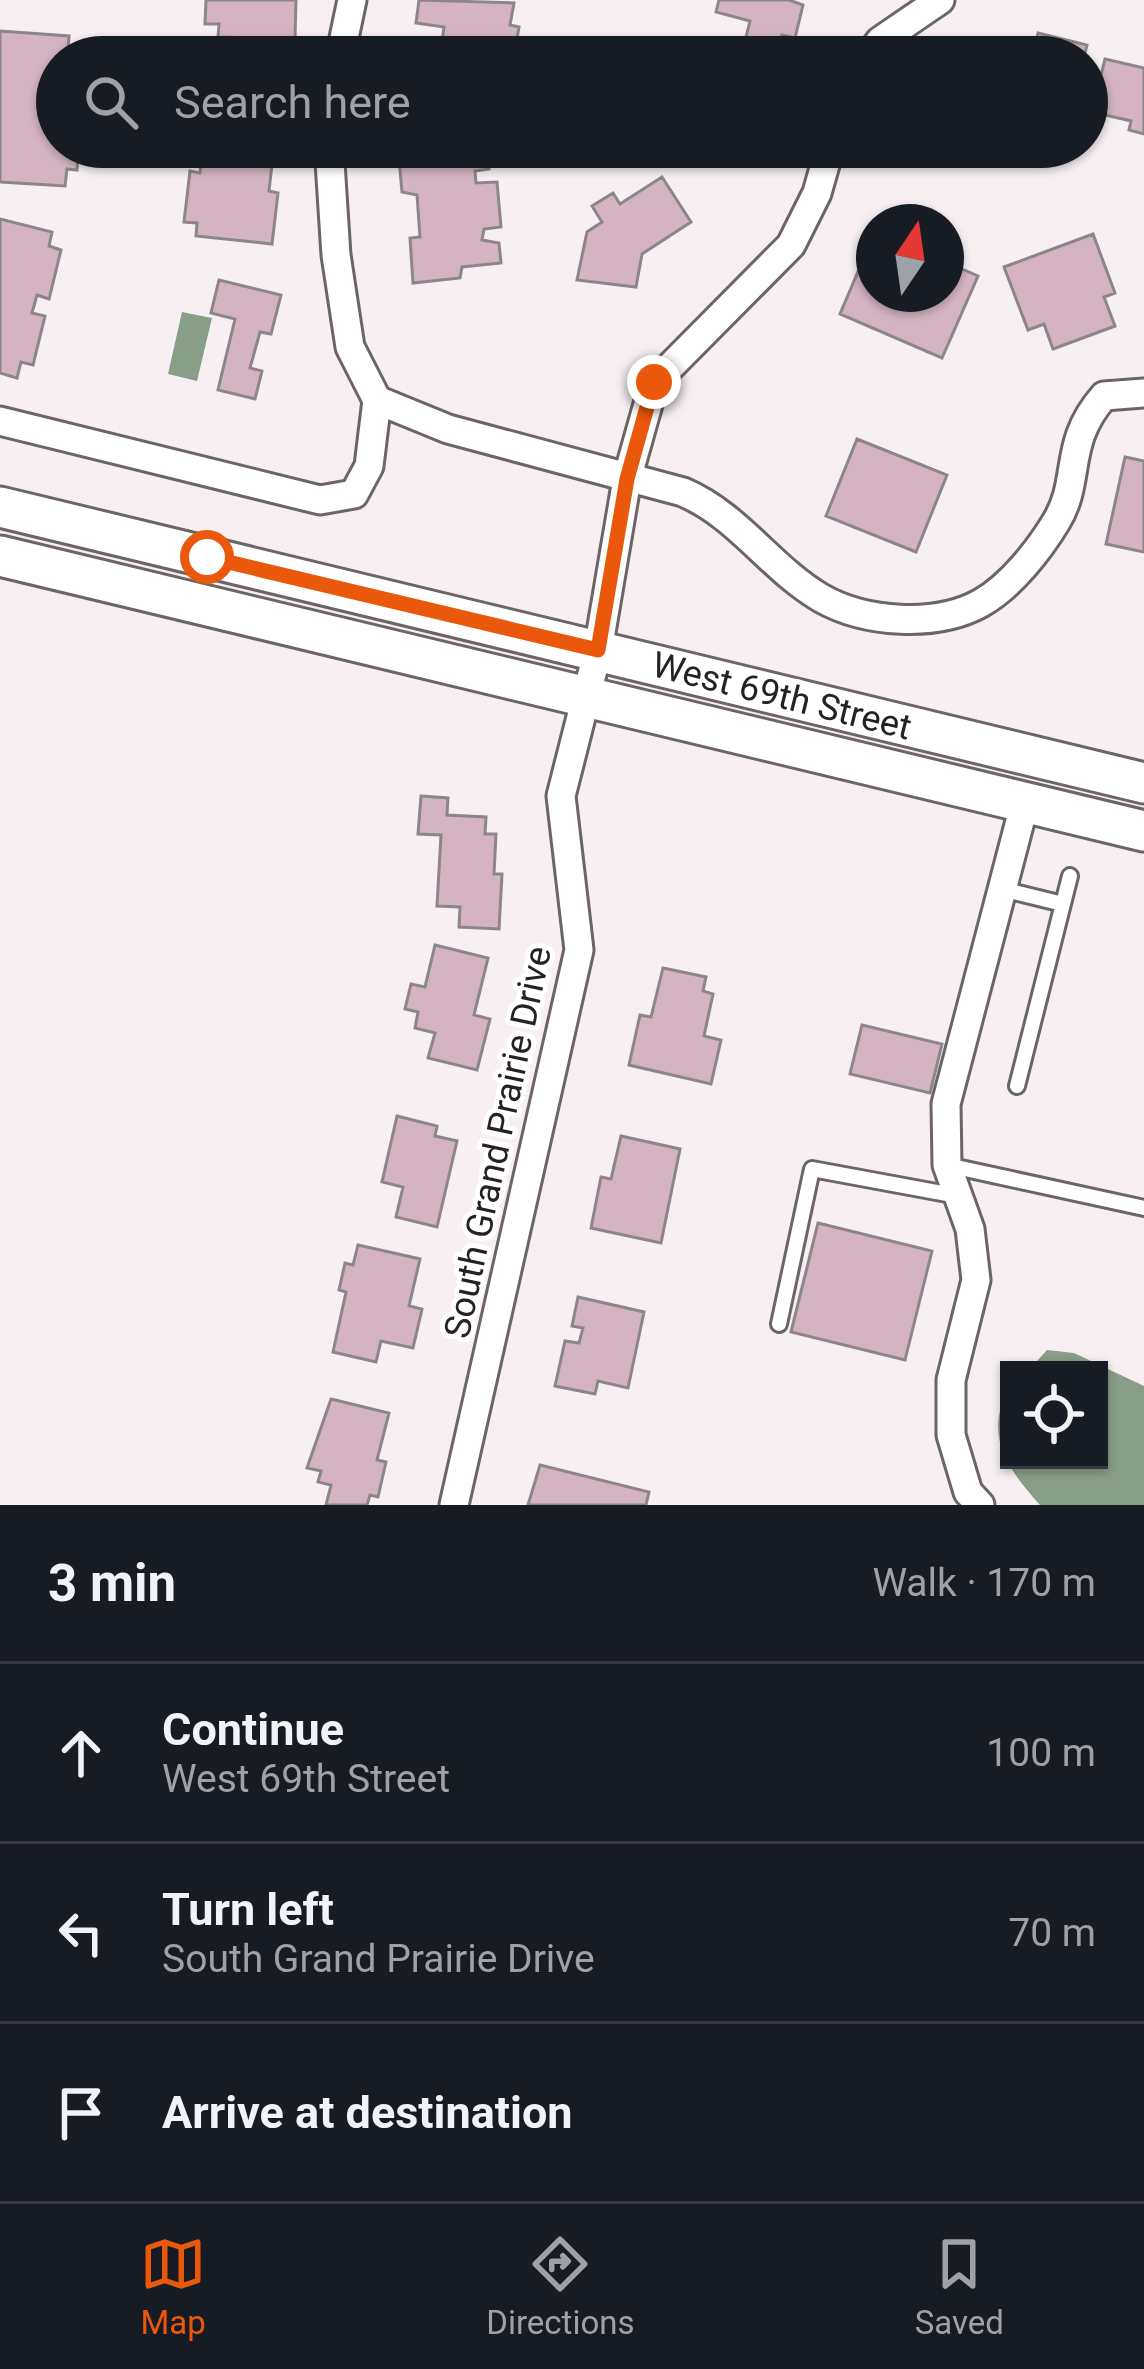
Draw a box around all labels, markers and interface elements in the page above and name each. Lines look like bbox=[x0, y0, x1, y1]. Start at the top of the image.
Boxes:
search box bbox=[36, 36, 1108, 168]
icon: search bbox=[78, 69, 144, 135]
text: Search here bbox=[174, 76, 411, 129]
north arrow bbox=[856, 204, 964, 312]
route end bbox=[627, 355, 681, 409]
route start bbox=[180, 530, 234, 584]
street label: West 69th Street bbox=[648, 643, 916, 748]
street label: South Grand Prairie Drive bbox=[436, 943, 560, 1342]
map controls bbox=[1000, 1361, 1108, 1469]
button: locate bbox=[1000, 1361, 1108, 1469]
text: 3 min bbox=[48, 1554, 176, 1613]
text: Walk · 170 m bbox=[872, 1560, 1096, 1606]
text: Continue bbox=[162, 1703, 344, 1756]
icon: ahead bbox=[48, 1720, 114, 1786]
text: 100 m bbox=[986, 1730, 1096, 1776]
text: West 69th Street bbox=[162, 1756, 450, 1802]
text: Turn left bbox=[162, 1883, 334, 1936]
icon: left bbox=[48, 1900, 114, 1966]
text: 70 m bbox=[1008, 1910, 1096, 1956]
text: South Grand Prairie Drive bbox=[162, 1936, 595, 1982]
icon: arrive bbox=[48, 2080, 114, 2146]
text: Arrive at destination bbox=[162, 2086, 573, 2139]
tab: Map bbox=[140, 2231, 206, 2342]
tab: Directions bbox=[486, 2231, 635, 2342]
tab: Saved bbox=[915, 2231, 1004, 2342]

